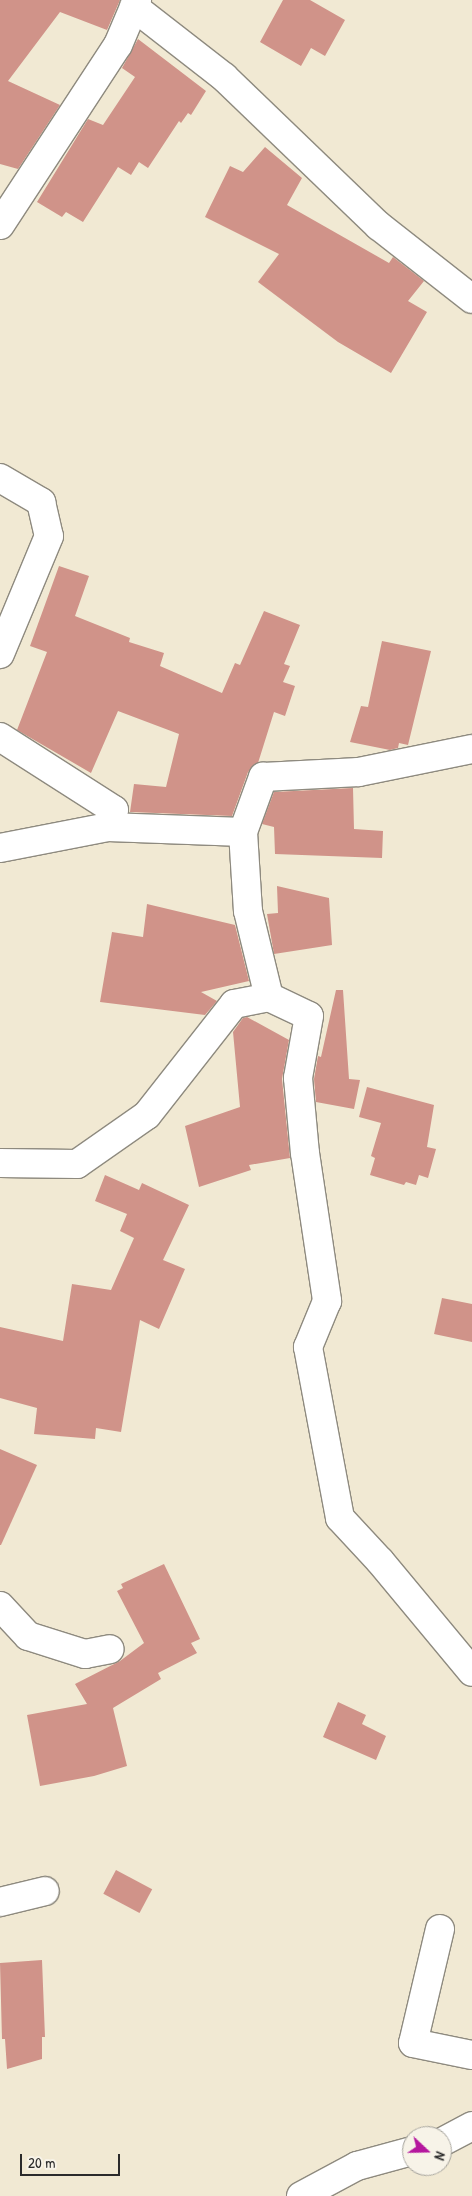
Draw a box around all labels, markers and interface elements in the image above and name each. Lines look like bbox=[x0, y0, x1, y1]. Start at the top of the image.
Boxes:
north arrow bbox=[402, 2126, 452, 2176]
scale bar bbox=[22, 2144, 122, 2176]
text: N bbox=[430, 2149, 451, 2163]
text: 20 m bbox=[28, 2152, 55, 2173]

